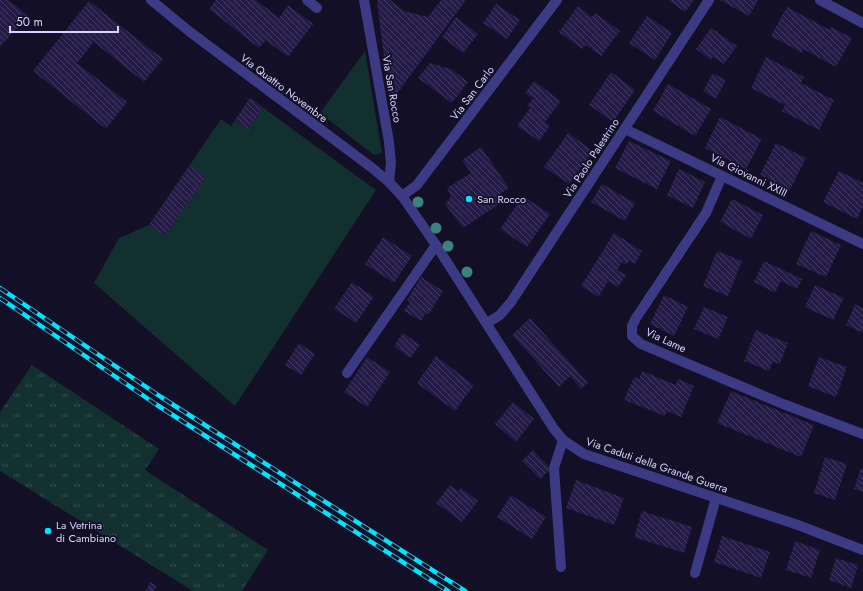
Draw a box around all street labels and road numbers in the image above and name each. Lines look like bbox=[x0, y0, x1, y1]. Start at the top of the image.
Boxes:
street label: Via Quattro Novembre bbox=[237, 50, 331, 126]
street label: Via San Rocco bbox=[378, 54, 406, 124]
street label: Via San Carlo bbox=[446, 63, 498, 123]
street label: Via Paolo Palestrino bbox=[559, 115, 623, 201]
street label: Via Giovanni XXIII bbox=[708, 149, 790, 201]
street label: Via Lame bbox=[643, 324, 689, 357]
street label: Via Caduti della Grande Guerra bbox=[584, 433, 730, 497]

